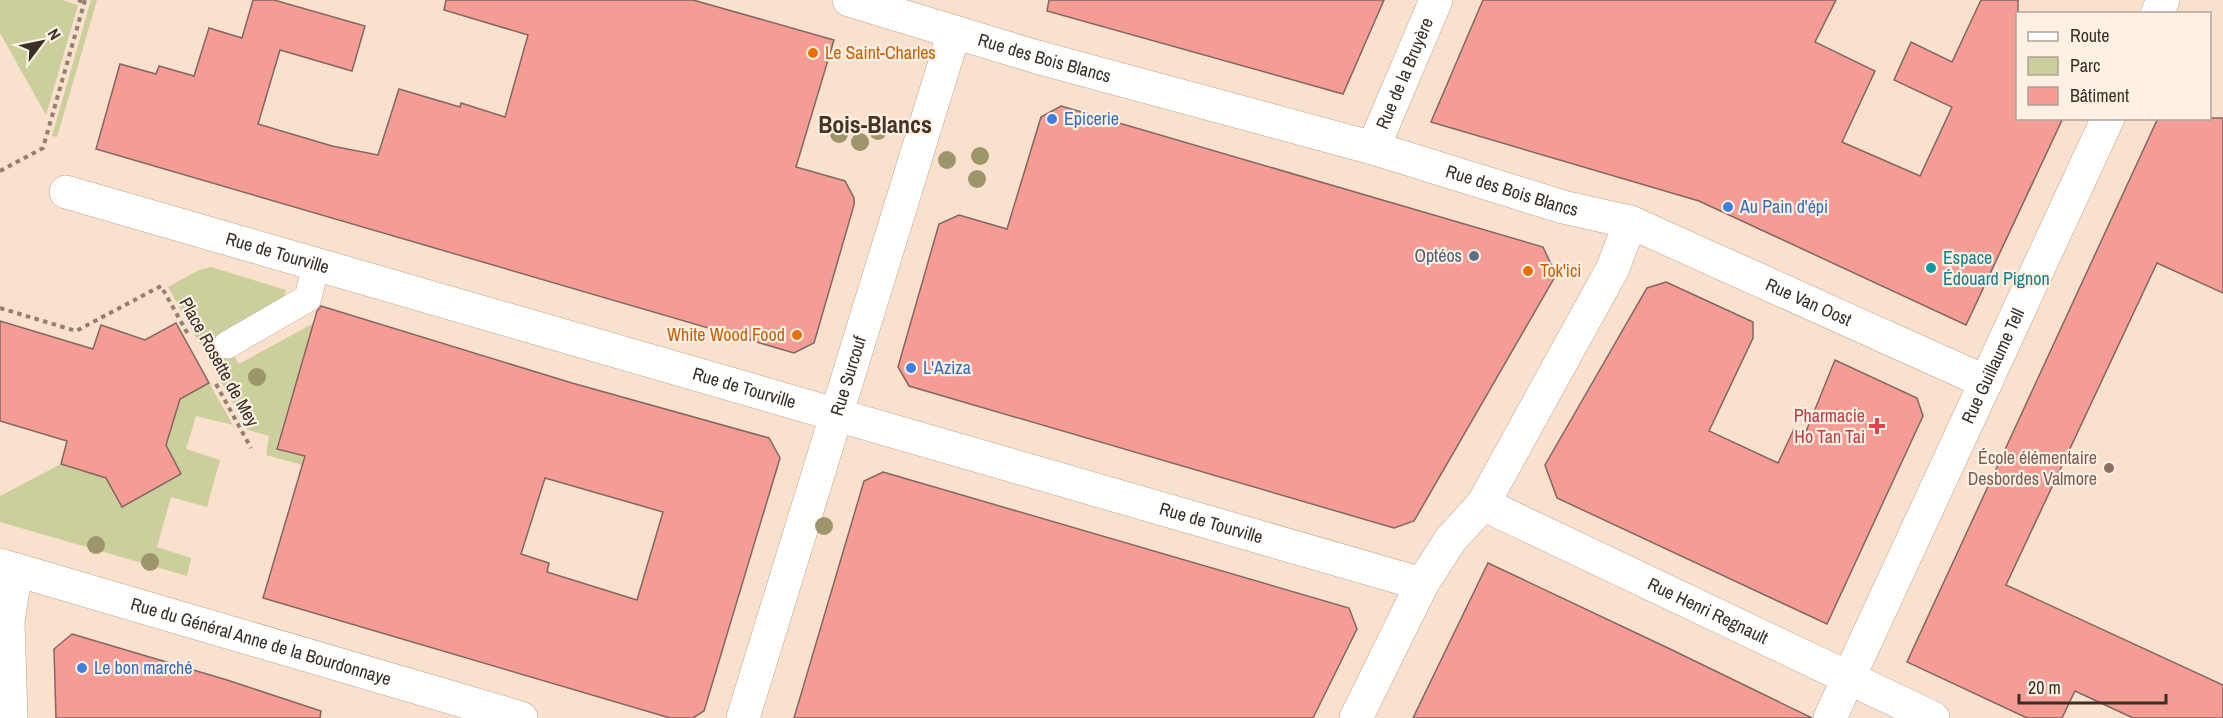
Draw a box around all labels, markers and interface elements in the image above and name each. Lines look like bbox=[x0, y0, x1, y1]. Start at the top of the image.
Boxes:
north arrow bbox=[12, 12, 72, 72]
legend bbox=[2016, 12, 2211, 120]
street label: Rue de la Bruyère bbox=[1369, 14, 1439, 133]
text: Route bbox=[2070, 23, 2109, 48]
text: N bbox=[43, 24, 67, 44]
street label: Rue des Bois Blancs bbox=[975, 27, 1114, 88]
place label: Le Saint-Charles bbox=[825, 40, 936, 65]
marker: Le Saint-Charles bbox=[806, 46, 820, 60]
text: Parc bbox=[2070, 53, 2100, 78]
text: Bâtiment bbox=[2070, 83, 2129, 108]
place label: Epicerie bbox=[1064, 106, 1119, 131]
district label: Bois-Blancs bbox=[818, 108, 932, 140]
marker: Epicerie bbox=[1045, 112, 1059, 126]
street label: Rue des Bois Blancs bbox=[1443, 158, 1581, 222]
place label: Au Pain d'épi bbox=[1739, 194, 1828, 219]
marker: Au Pain d'épi bbox=[1721, 200, 1735, 214]
street label: Rue de Tourville bbox=[223, 226, 332, 279]
place label: Optéos bbox=[1414, 243, 1462, 268]
place label: Espace Édouard Pignon bbox=[1943, 245, 2050, 291]
marker: Optéos bbox=[1467, 249, 1481, 263]
place label: Tok'ici bbox=[1540, 258, 1581, 283]
marker: Espace Édouard Pignon bbox=[1924, 261, 1938, 275]
marker: Tok'ici bbox=[1521, 264, 1535, 278]
street label: Rue Van Oost bbox=[1762, 272, 1856, 332]
street label: Place Rosette de Mey bbox=[173, 293, 266, 432]
street label: Rue Guillaume Tell bbox=[1955, 304, 2030, 428]
place label: White Wood Food bbox=[667, 322, 785, 347]
marker: White Wood Food bbox=[790, 328, 804, 342]
street label: Rue Surcouf bbox=[824, 332, 872, 419]
place label: L'Aziza bbox=[923, 355, 971, 380]
street label: Rue de Tourville bbox=[690, 361, 799, 414]
marker: L'Aziza bbox=[904, 361, 918, 375]
place label: Pharmacie Ho Tan Tai bbox=[1794, 403, 1865, 449]
marker: Pharmacie Ho Tan Tai bbox=[1870, 419, 1884, 433]
place label: École élémentaire Desbordes Valmore bbox=[1968, 445, 2097, 491]
marker: École élémentaire Desbordes Valmore bbox=[2102, 461, 2116, 475]
street label: Rue de Tourville bbox=[1157, 496, 1266, 549]
street label: Rue Henri Regnault bbox=[1644, 571, 1772, 650]
street label: Rue du Général Anne de la Bourdonnaye bbox=[128, 591, 394, 691]
place label: Le bon marché bbox=[94, 655, 192, 680]
marker: Le bon marché bbox=[75, 661, 89, 675]
scale bar bbox=[2019, 667, 2166, 705]
text: 20 m bbox=[2028, 675, 2061, 700]

